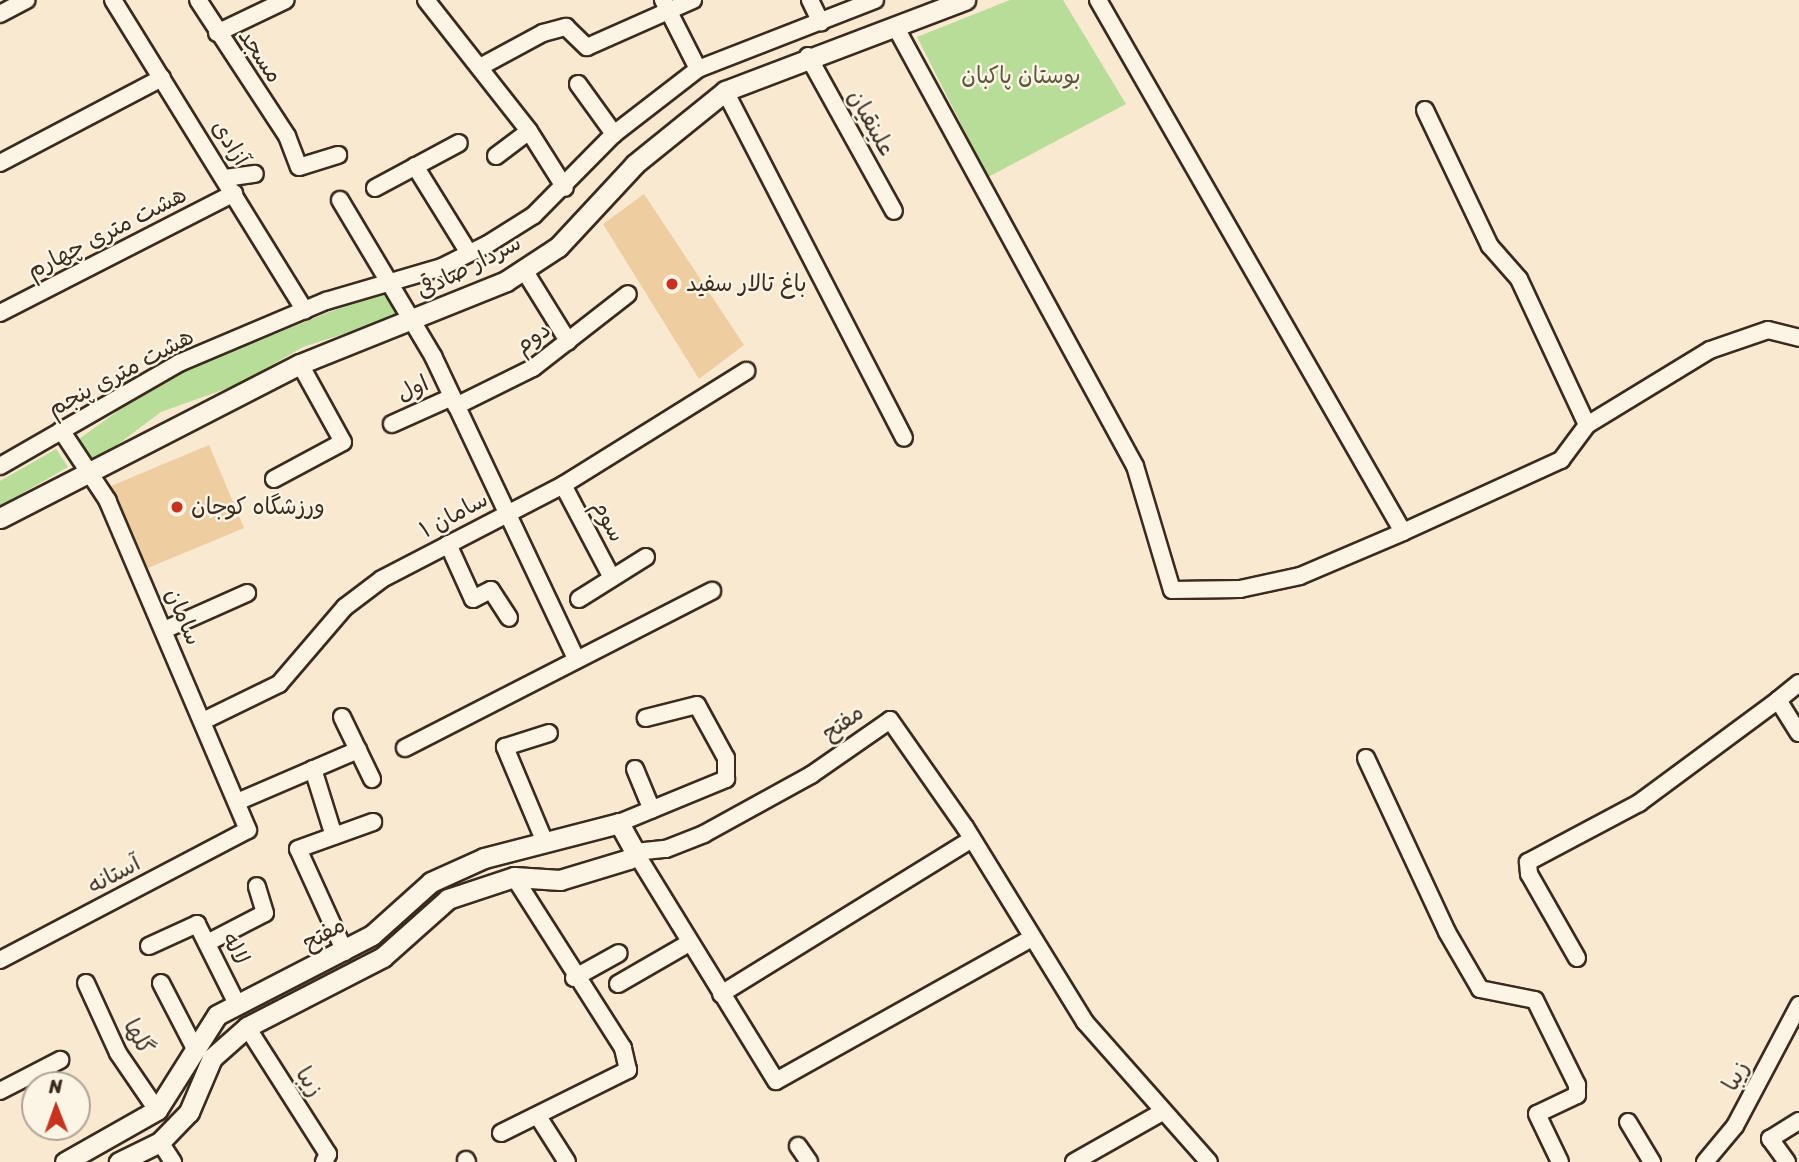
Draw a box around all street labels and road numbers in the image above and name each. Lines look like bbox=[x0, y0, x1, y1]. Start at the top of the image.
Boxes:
street label: مسجد bbox=[232, 24, 288, 88]
street label: علینقیان bbox=[842, 85, 900, 161]
street label: آزادی bbox=[205, 115, 255, 171]
street label: هشت متری چهارم bbox=[23, 181, 191, 285]
street label: سردار صادقی bbox=[412, 229, 526, 305]
street label: دوم bbox=[510, 316, 556, 360]
street label: هشت متری پنجم bbox=[43, 323, 199, 423]
street label: اول bbox=[393, 370, 433, 408]
street label: سامان ۱ bbox=[415, 486, 493, 544]
street label: سوم bbox=[586, 495, 630, 547]
street label: سامان bbox=[159, 584, 207, 650]
street label: مفتح bbox=[817, 699, 869, 747]
street label: آستانه bbox=[83, 850, 145, 900]
street label: مفتح bbox=[298, 911, 350, 957]
street label: لاله bbox=[216, 928, 254, 970]
street label: گلها bbox=[117, 1014, 159, 1060]
street label: زیبا bbox=[1717, 1056, 1755, 1096]
street label: زیبا bbox=[289, 1062, 329, 1102]

